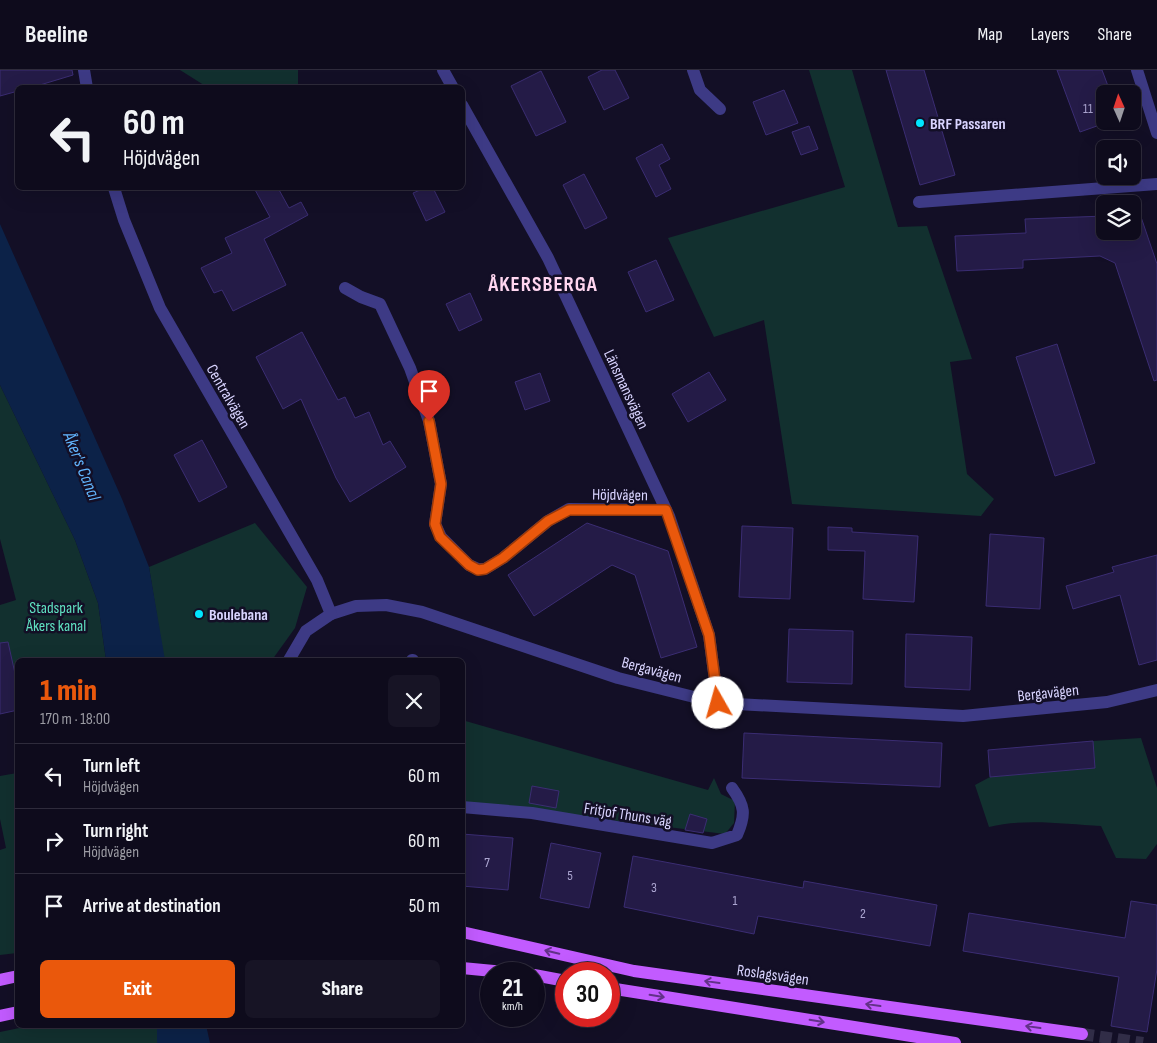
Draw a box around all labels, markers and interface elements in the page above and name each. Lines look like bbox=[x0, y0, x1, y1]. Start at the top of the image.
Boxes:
text: Beeline bbox=[25, 20, 88, 49]
text: Map bbox=[978, 24, 1003, 45]
text: Layers bbox=[1031, 24, 1070, 45]
text: Share bbox=[1098, 24, 1132, 45]
north arrow bbox=[1096, 85, 1141, 130]
map controls bbox=[1096, 85, 1141, 240]
house number: 11 bbox=[1083, 100, 1093, 117]
text: 60 m bbox=[123, 102, 185, 145]
icon: left bbox=[40, 105, 105, 170]
place label: BRF Passaren bbox=[930, 115, 1006, 134]
marker: BRF Passaren bbox=[914, 117, 926, 129]
button: sound bbox=[1096, 140, 1141, 185]
text: Höjdvägen bbox=[123, 145, 200, 172]
button: layers bbox=[1096, 195, 1141, 240]
district label: ÅKERSBERGA bbox=[487, 272, 598, 297]
street label: Länsmansvägen bbox=[599, 347, 652, 432]
street label: Centralvägen bbox=[202, 361, 254, 432]
pin bbox=[408, 370, 450, 421]
icon: arrive bbox=[415, 377, 443, 405]
water label: Åker's Canal bbox=[58, 428, 105, 504]
street label: Höjdvägen bbox=[592, 486, 648, 505]
park label: Stadspark Åkers kanal bbox=[25, 599, 86, 636]
place label: Boulebana bbox=[209, 606, 268, 625]
marker: Boulebana bbox=[193, 608, 205, 620]
street label: Bergavägen bbox=[619, 653, 684, 688]
text: 1 min bbox=[40, 673, 97, 709]
button: close bbox=[388, 675, 440, 727]
position arrow bbox=[691, 676, 743, 728]
street label: Bergavägen bbox=[1017, 681, 1080, 706]
text: 170 m · 18:00 bbox=[40, 710, 110, 729]
text: Turn left bbox=[83, 755, 140, 778]
icon: left bbox=[40, 762, 68, 790]
text: 60 m bbox=[408, 765, 440, 788]
text: Höjdvägen bbox=[83, 778, 139, 797]
street label: Fritjof Thuns väg bbox=[583, 799, 673, 832]
text: Turn right bbox=[83, 820, 148, 843]
icon: right bbox=[40, 827, 68, 855]
text: 60 m bbox=[408, 830, 440, 853]
text: Höjdvägen bbox=[83, 843, 139, 862]
house number: 7 bbox=[484, 854, 490, 871]
house number: 5 bbox=[567, 867, 573, 884]
house number: 3 bbox=[651, 879, 657, 896]
icon: arrive bbox=[40, 892, 68, 920]
house number: 1 bbox=[733, 892, 738, 909]
text: Arrive at destination bbox=[83, 895, 221, 918]
text: 50 m bbox=[409, 895, 440, 918]
house number: 2 bbox=[860, 905, 866, 922]
one-way arrow bbox=[544, 947, 560, 956]
button: Exit bbox=[40, 960, 235, 1018]
button: Share bbox=[245, 960, 440, 1018]
street label: Roslagsvägen bbox=[736, 961, 810, 990]
speed limit sign: 30 bbox=[555, 962, 620, 1027]
text: 21 bbox=[502, 973, 523, 1004]
one-way arrow bbox=[704, 977, 720, 987]
one-way arrow bbox=[649, 991, 665, 1001]
text: km/h bbox=[502, 999, 523, 1014]
one-way arrow bbox=[865, 999, 881, 1009]
one-way arrow bbox=[809, 1017, 825, 1027]
one-way arrow bbox=[1026, 1022, 1042, 1032]

